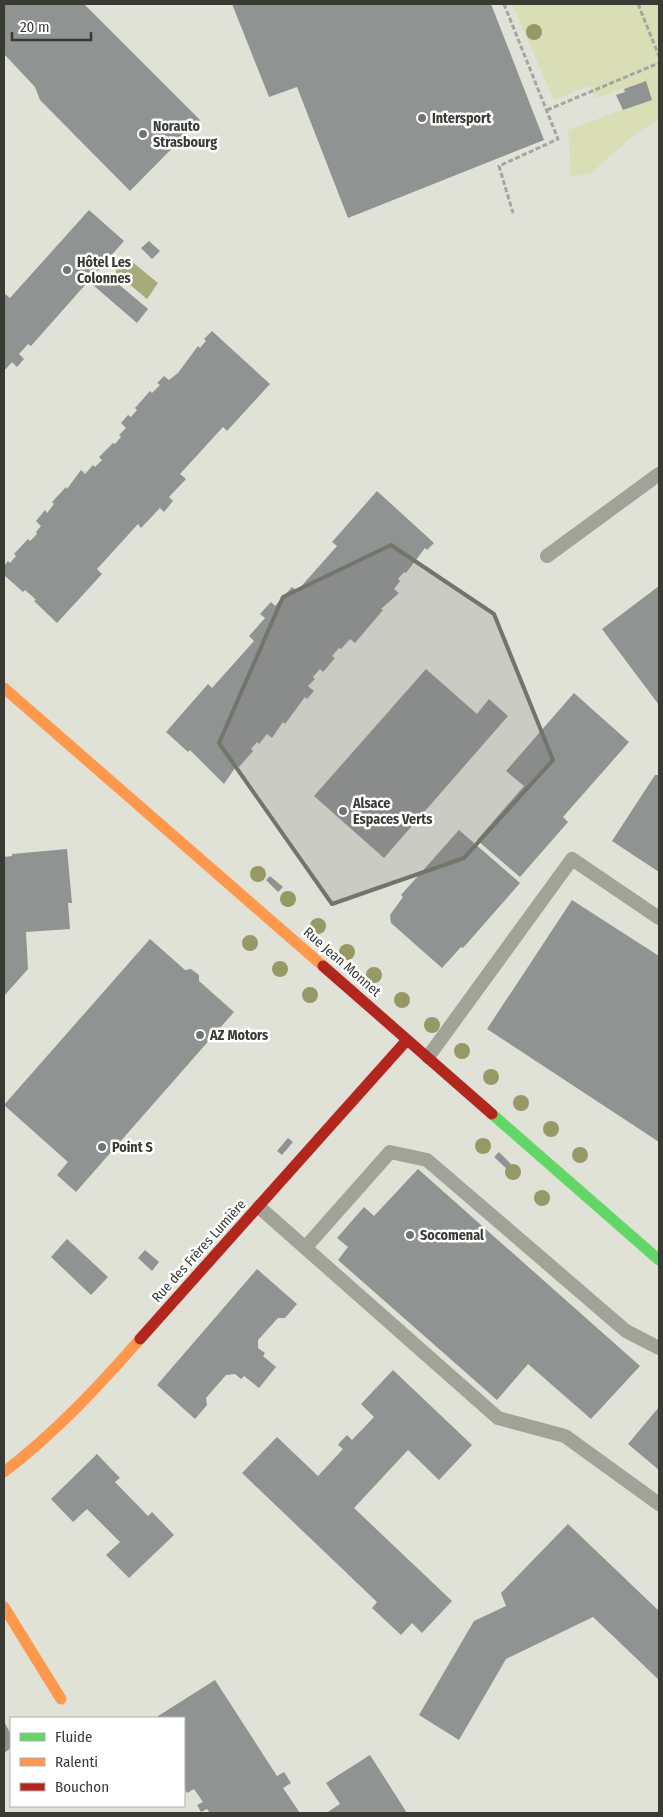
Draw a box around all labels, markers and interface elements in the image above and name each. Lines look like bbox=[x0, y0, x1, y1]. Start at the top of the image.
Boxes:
scale bar bbox=[12, 10, 91, 42]
text: 20 m bbox=[20, 18, 50, 36]
place label: Intersport bbox=[432, 110, 492, 127]
marker: Intersport bbox=[416, 112, 428, 124]
place label: Norauto Strasbourg bbox=[153, 118, 217, 151]
marker: Norauto Strasbourg bbox=[137, 128, 149, 140]
place label: Hôtel Les Colonnes bbox=[77, 254, 131, 287]
marker: Hôtel Les Colonnes bbox=[61, 264, 73, 276]
place label: Alsace Espaces Verts bbox=[352, 795, 432, 828]
marker: Alsace Espaces Verts bbox=[337, 805, 349, 817]
street label: Rue Jean Monnet bbox=[300, 924, 384, 1000]
place label: AZ Motors bbox=[209, 1027, 268, 1044]
marker: AZ Motors bbox=[194, 1029, 206, 1041]
place label: Point S bbox=[112, 1139, 153, 1156]
marker: Point S bbox=[96, 1141, 108, 1153]
street label: Rue des Frères Lumière bbox=[148, 1196, 250, 1306]
place label: Socomenal bbox=[420, 1227, 484, 1244]
marker: Socomenal bbox=[404, 1229, 416, 1241]
legend bbox=[10, 1717, 185, 1807]
text: Fluide bbox=[55, 1728, 92, 1746]
text: Ralenti bbox=[55, 1753, 98, 1771]
text: Bouchon bbox=[55, 1778, 109, 1796]

